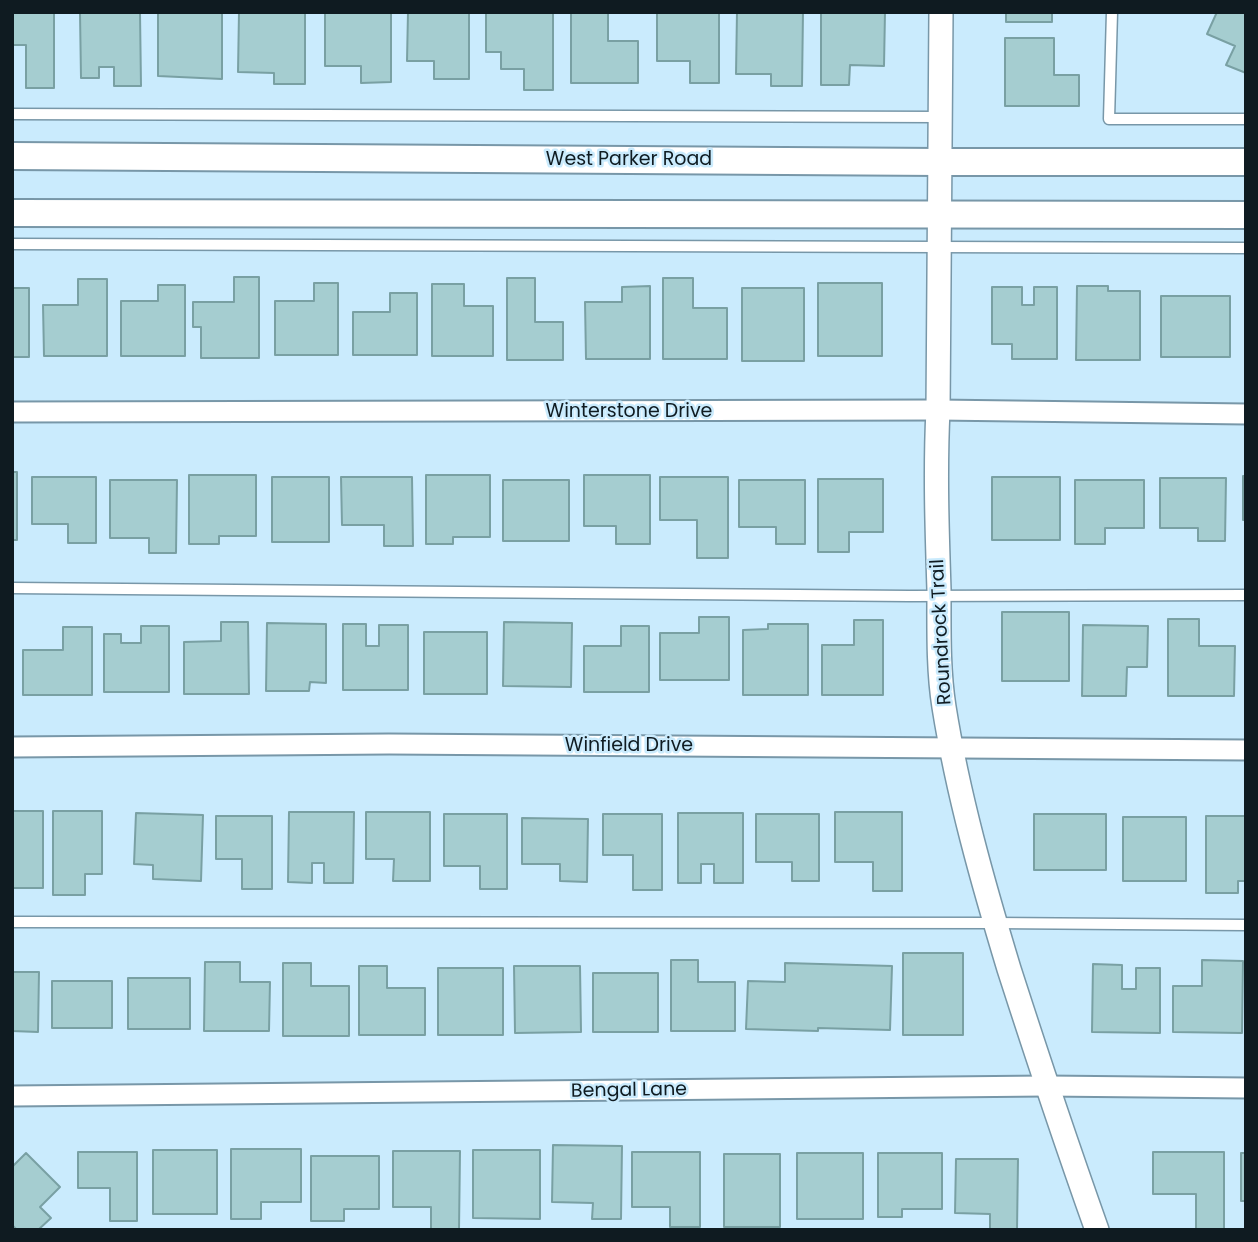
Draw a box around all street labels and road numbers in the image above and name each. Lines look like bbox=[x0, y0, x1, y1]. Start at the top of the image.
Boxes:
street label: West Parker Road bbox=[546, 149, 712, 171]
street label: Winterstone Drive bbox=[546, 401, 712, 423]
street label: Roundrock Trail bbox=[927, 558, 957, 706]
street label: Winfield Drive bbox=[565, 735, 693, 757]
street label: Bengal Lane bbox=[571, 1079, 687, 1103]

